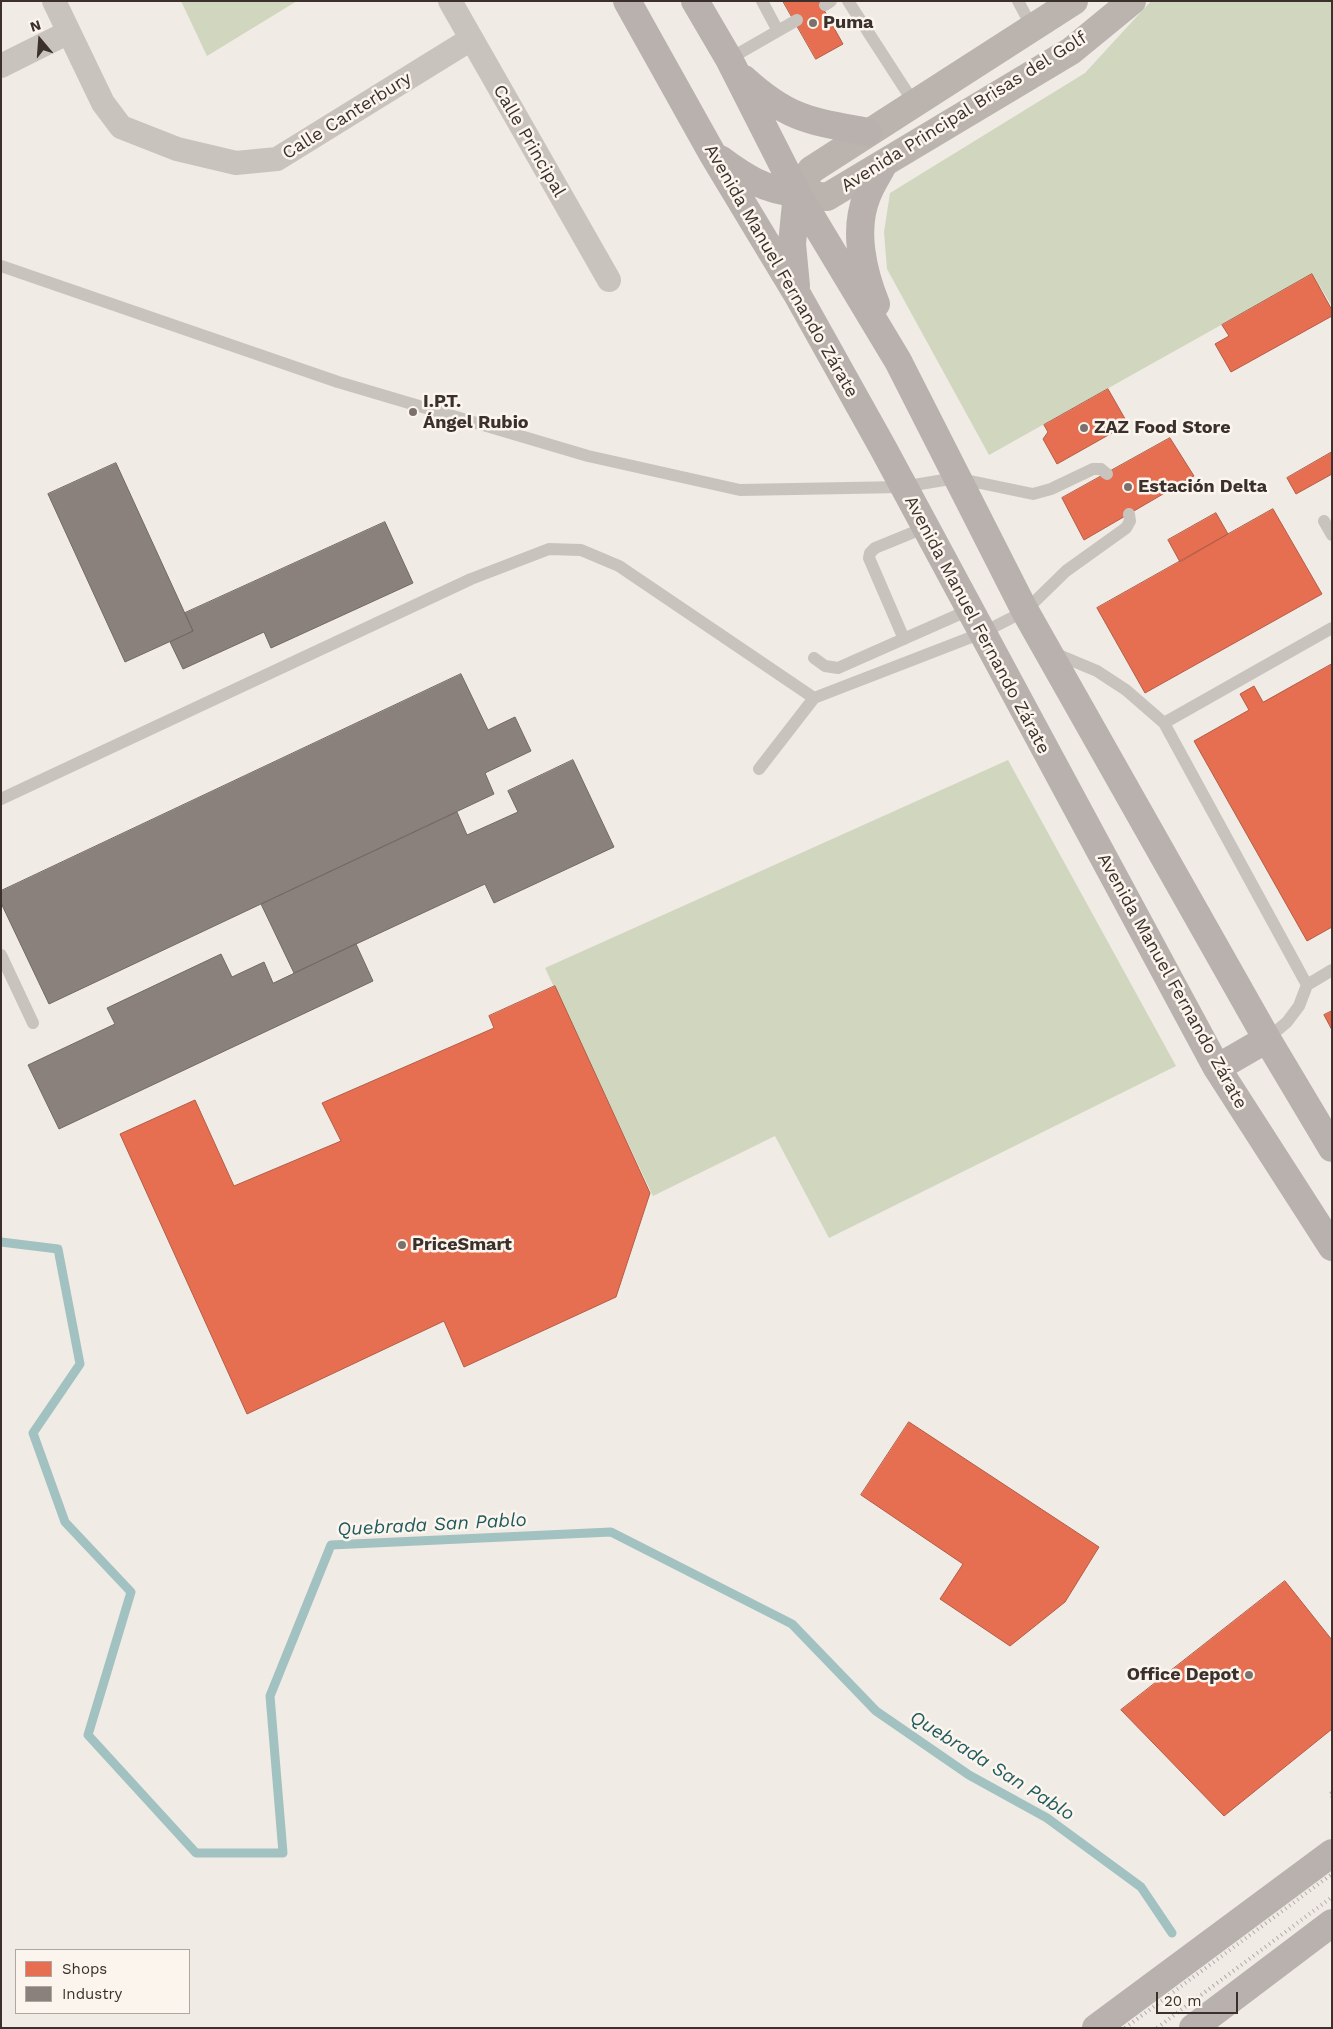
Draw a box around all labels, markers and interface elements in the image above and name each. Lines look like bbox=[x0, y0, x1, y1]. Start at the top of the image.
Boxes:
place label: Puma bbox=[823, 12, 874, 34]
north arrow bbox=[15, 15, 65, 65]
text: N bbox=[28, 17, 43, 35]
marker: Puma bbox=[807, 17, 819, 29]
street label: Avenida Principal Brisas del Golf bbox=[837, 27, 1091, 197]
street label: Calle Canterbury bbox=[279, 68, 415, 164]
street label: Calle Principal bbox=[488, 81, 570, 201]
street label: Avenida Manuel Fernando Zárate bbox=[699, 140, 863, 402]
place label: I.P.T. Ángel Rubio bbox=[423, 391, 529, 434]
marker: I.P.T. Ángel Rubio bbox=[407, 406, 419, 418]
place label: ZAZ Food Store bbox=[1094, 417, 1231, 439]
marker: ZAZ Food Store bbox=[1078, 422, 1090, 434]
place label: Estación Delta bbox=[1138, 476, 1267, 498]
marker: Estación Delta bbox=[1122, 481, 1134, 493]
street label: Avenida Manuel Fernando Zárate bbox=[900, 492, 1054, 758]
street label: Avenida Manuel Fernando Zárate bbox=[1092, 849, 1252, 1113]
place label: PriceSmart bbox=[412, 1234, 512, 1256]
marker: PriceSmart bbox=[396, 1239, 408, 1251]
water label: Quebrada San Pablo bbox=[337, 1509, 527, 1541]
place label: Office Depot bbox=[1127, 1664, 1239, 1686]
marker: Office Depot bbox=[1243, 1669, 1255, 1681]
water label: Quebrada San Pablo bbox=[905, 1706, 1079, 1826]
legend bbox=[15, 1949, 190, 2014]
text: Shops bbox=[62, 1960, 107, 1978]
scale bar bbox=[1158, 1982, 1240, 2014]
text: Industry bbox=[62, 1985, 122, 2003]
text: 20 m bbox=[1164, 1992, 1202, 2010]

